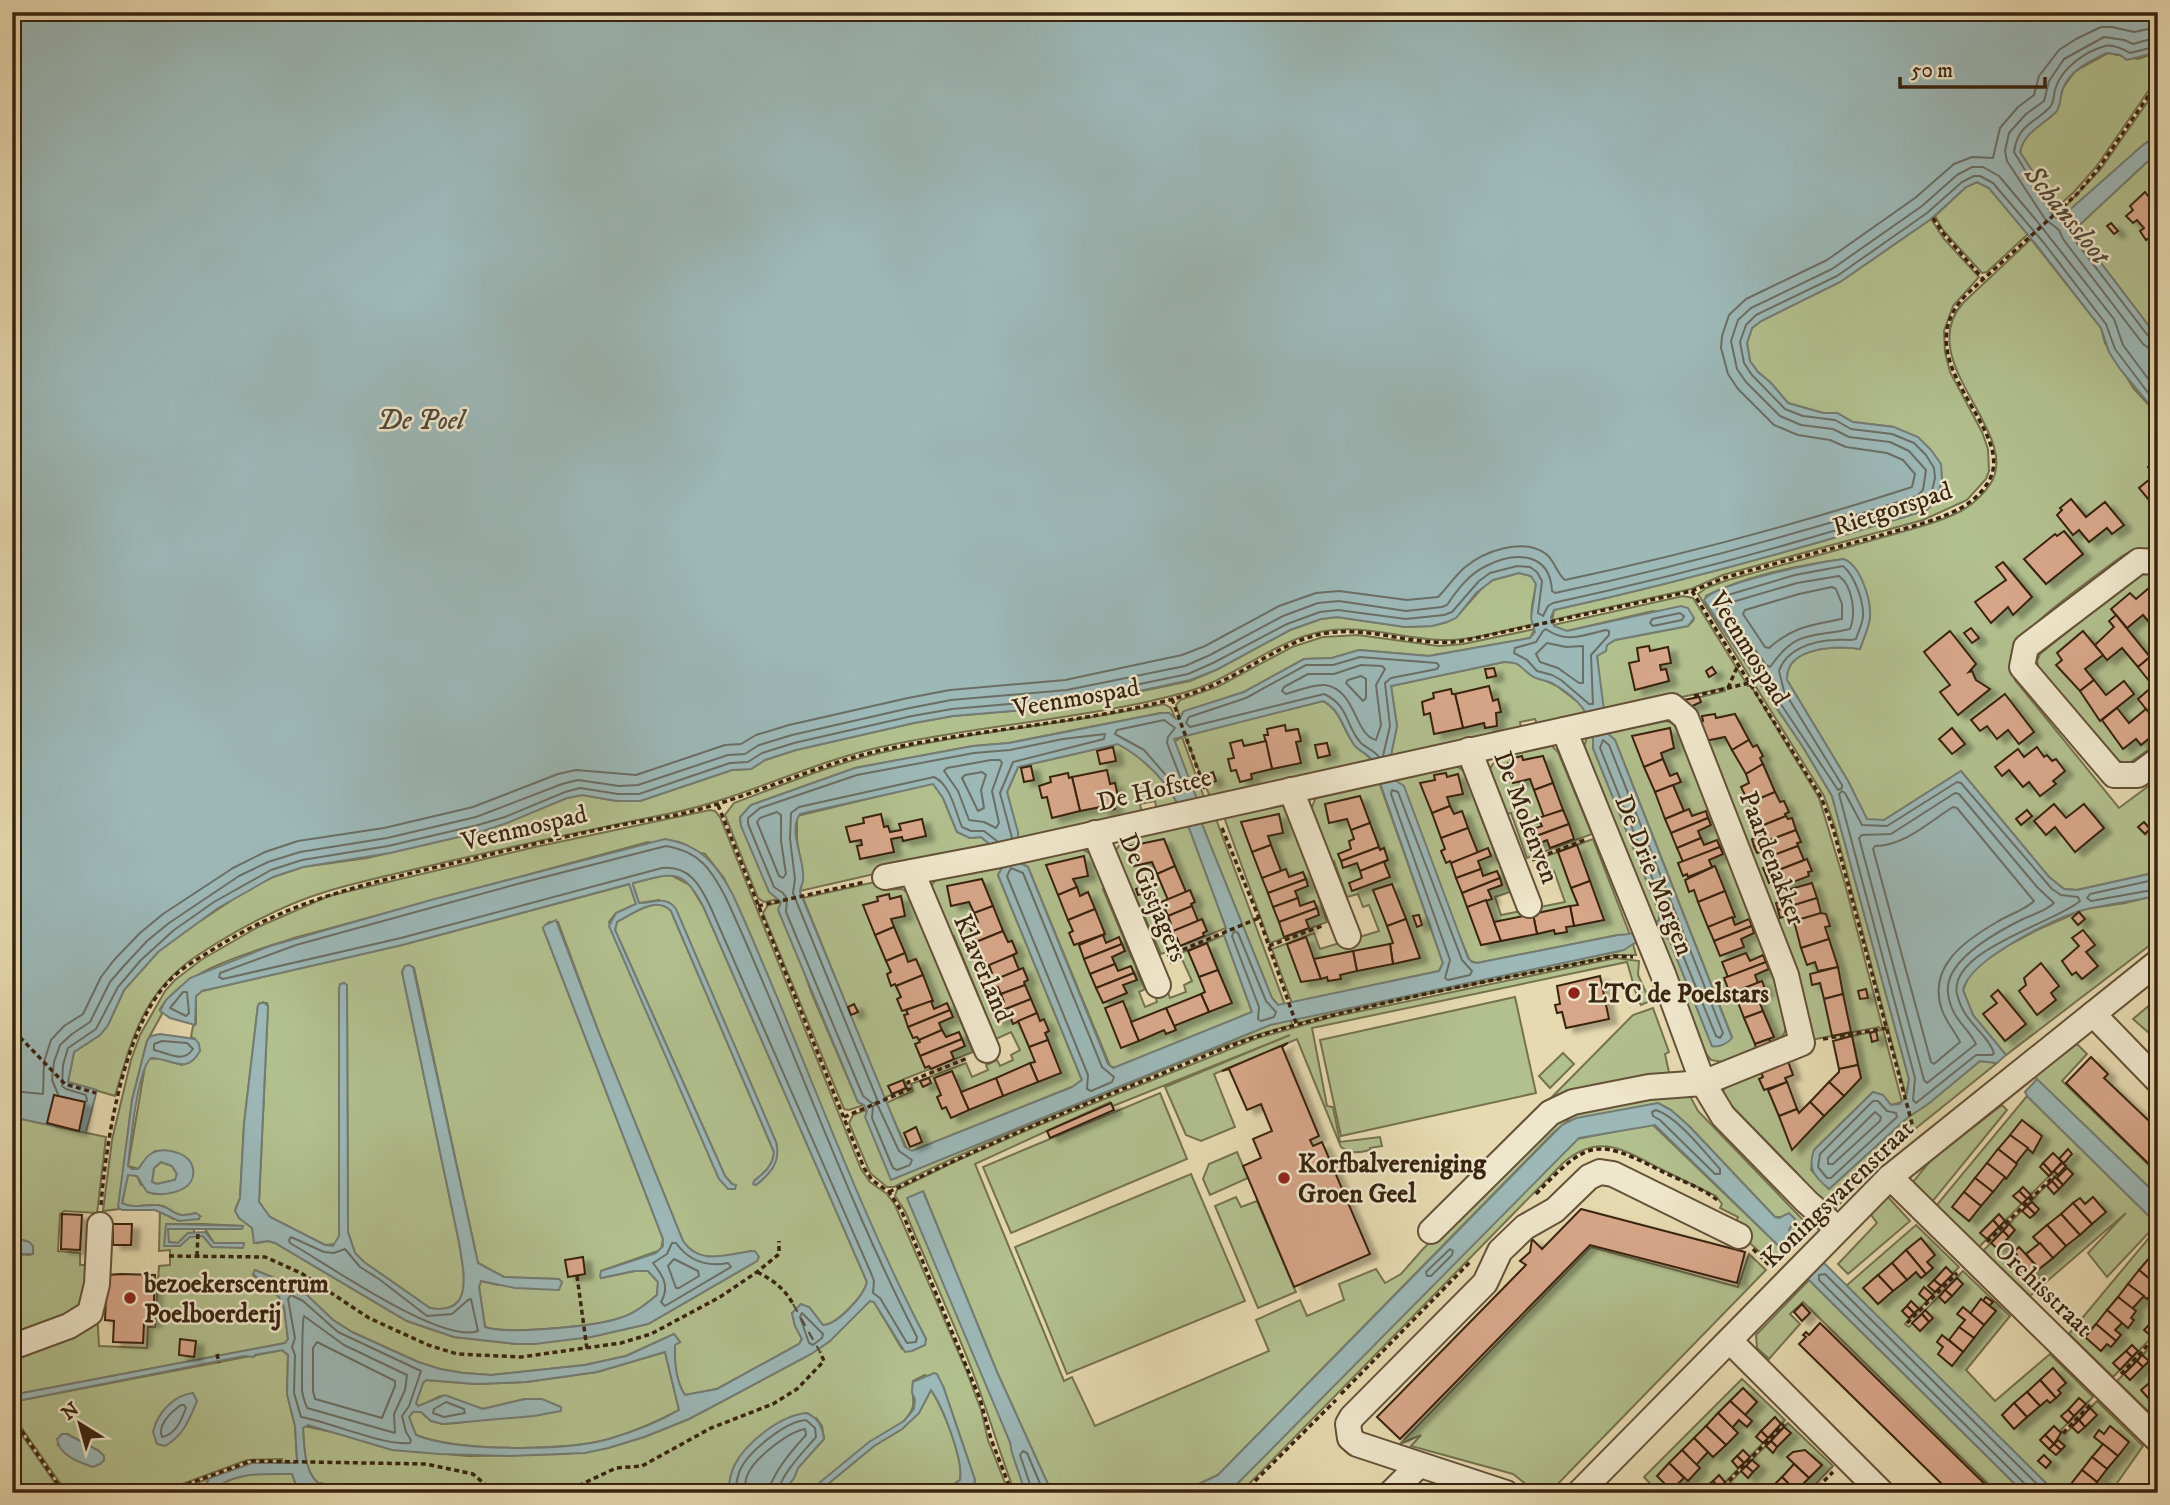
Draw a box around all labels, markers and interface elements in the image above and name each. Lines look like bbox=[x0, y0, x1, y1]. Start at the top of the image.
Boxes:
scale bar bbox=[1900, 46, 2046, 90]
text: 50 m bbox=[1911, 58, 1953, 84]
water label: Schanssloot bbox=[2016, 157, 2119, 274]
water label: De Poel bbox=[377, 403, 467, 438]
street label: Rietgorspad bbox=[1829, 475, 1956, 544]
street label: Veenmospad bbox=[1700, 585, 1797, 712]
street label: Veenmospad bbox=[1009, 671, 1142, 726]
street label: De Molenven bbox=[1485, 747, 1566, 889]
street label: De Hofstee bbox=[1094, 761, 1215, 820]
street label: Paardenakker bbox=[1731, 787, 1812, 931]
street label: De Drie Morgen bbox=[1606, 790, 1701, 961]
street label: Veenmospad bbox=[457, 798, 590, 859]
street label: De Gistjagers bbox=[1111, 828, 1195, 967]
street label: Klaverland bbox=[945, 910, 1020, 1028]
place label: LTC de Poelstars bbox=[1588, 978, 1769, 1011]
marker: LTC de Poelstars bbox=[1566, 985, 1582, 1001]
street label: Koningsvarenstraat bbox=[1755, 1113, 1921, 1275]
place label: Korfbalvereniging Groen Geel bbox=[1298, 1148, 1487, 1211]
marker: Korfbalvereniging Groen Geel bbox=[1276, 1170, 1292, 1186]
street label: Orchisstraat bbox=[1986, 1234, 2099, 1344]
place label: bezoekerscentrum Poelboerderij bbox=[143, 1268, 329, 1331]
marker: bezoekerscentrum Poelboerderij bbox=[122, 1290, 138, 1306]
north arrow bbox=[46, 1390, 116, 1460]
text: N bbox=[58, 1398, 84, 1426]

